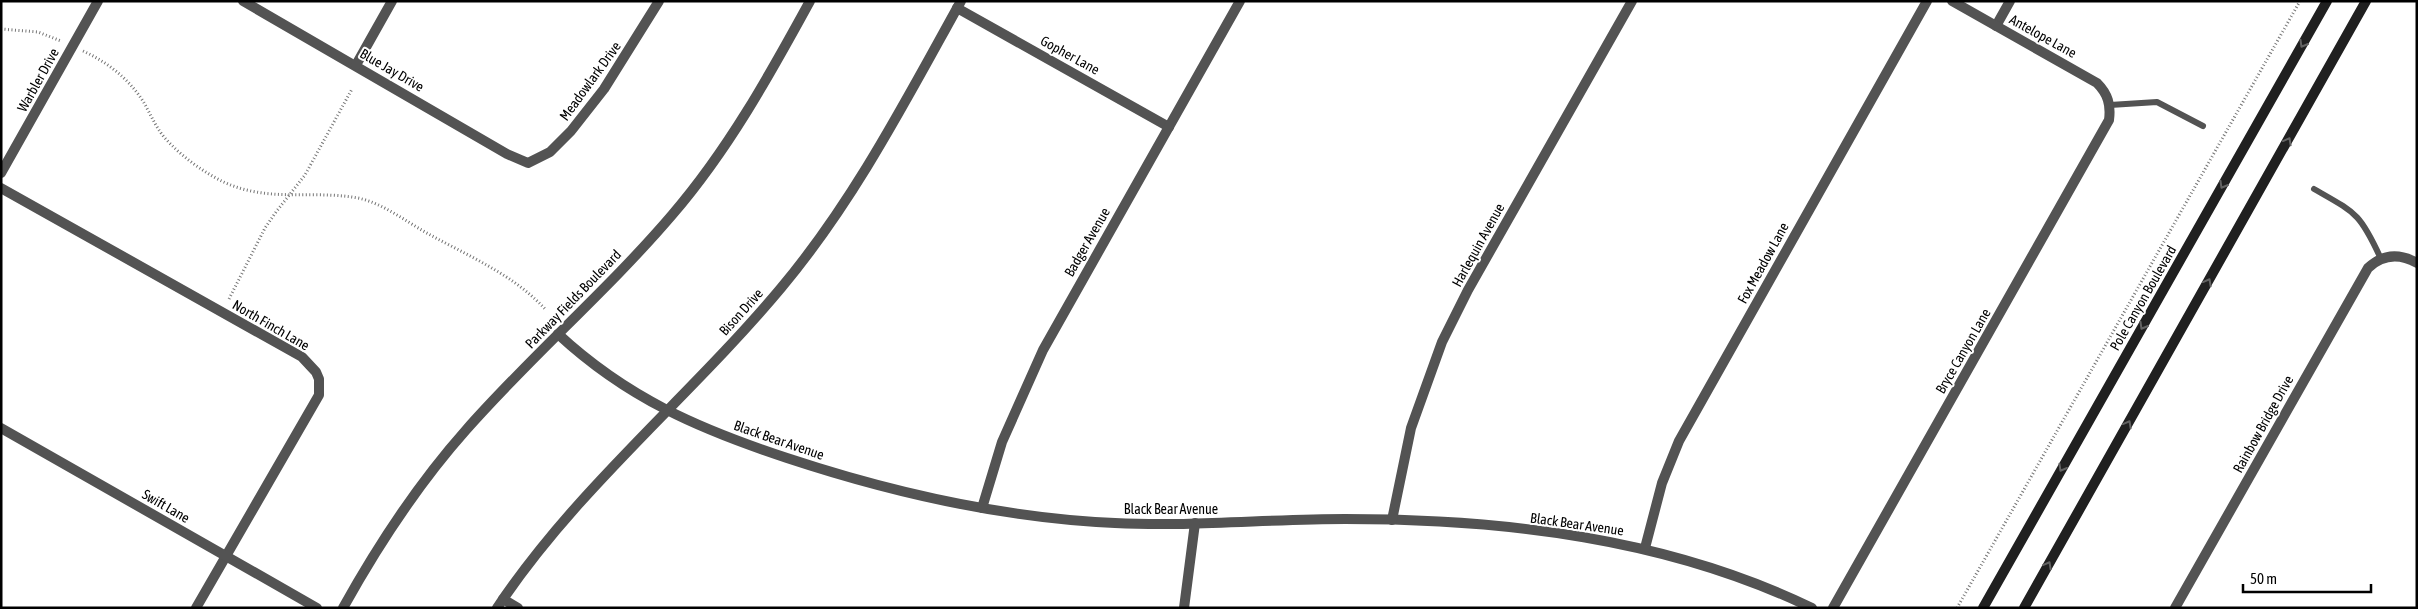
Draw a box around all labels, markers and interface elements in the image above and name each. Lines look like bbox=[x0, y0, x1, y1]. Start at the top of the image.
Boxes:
street label: Antelope Lane bbox=[2007, 11, 2079, 61]
street label: Gopher Lane bbox=[1038, 32, 1102, 78]
one-way arrow bbox=[2299, 38, 2309, 47]
street label: Meadowlark Drive bbox=[556, 39, 624, 123]
street label: Warbler Drive bbox=[14, 45, 62, 115]
street label: Blue Jay Drive bbox=[357, 45, 427, 95]
one-way arrow bbox=[2281, 137, 2291, 146]
one-way arrow bbox=[2219, 180, 2229, 189]
street label: Harlequin Avenue bbox=[1449, 201, 1507, 289]
street label: Badger Avenue bbox=[1061, 205, 1113, 279]
street label: Fox Meadow Lane bbox=[1734, 220, 1792, 306]
street label: Pole Canyon Boulevard bbox=[2106, 243, 2180, 353]
street label: Parkway Fields Boulevard bbox=[522, 246, 624, 352]
one-way arrow bbox=[2201, 279, 2211, 288]
street label: Bison Drive bbox=[716, 285, 766, 339]
street label: North Finch Lane bbox=[230, 297, 312, 353]
street label: Bryce Canyon Lane bbox=[1932, 306, 1994, 396]
one-way arrow bbox=[2139, 321, 2149, 330]
street label: Rainbow Bridge Drive bbox=[2230, 373, 2296, 475]
street label: Black Bear Avenue bbox=[732, 417, 826, 463]
one-way arrow bbox=[2121, 420, 2131, 429]
one-way arrow bbox=[2059, 462, 2069, 471]
street label: Swift Lane bbox=[139, 486, 193, 526]
street label: Black Bear Avenue bbox=[1124, 501, 1218, 517]
street label: Black Bear Avenue bbox=[1529, 510, 1625, 538]
one-way arrow bbox=[2041, 562, 2051, 571]
scale bar bbox=[2243, 562, 2370, 594]
text: 50 m bbox=[2250, 570, 2277, 587]

